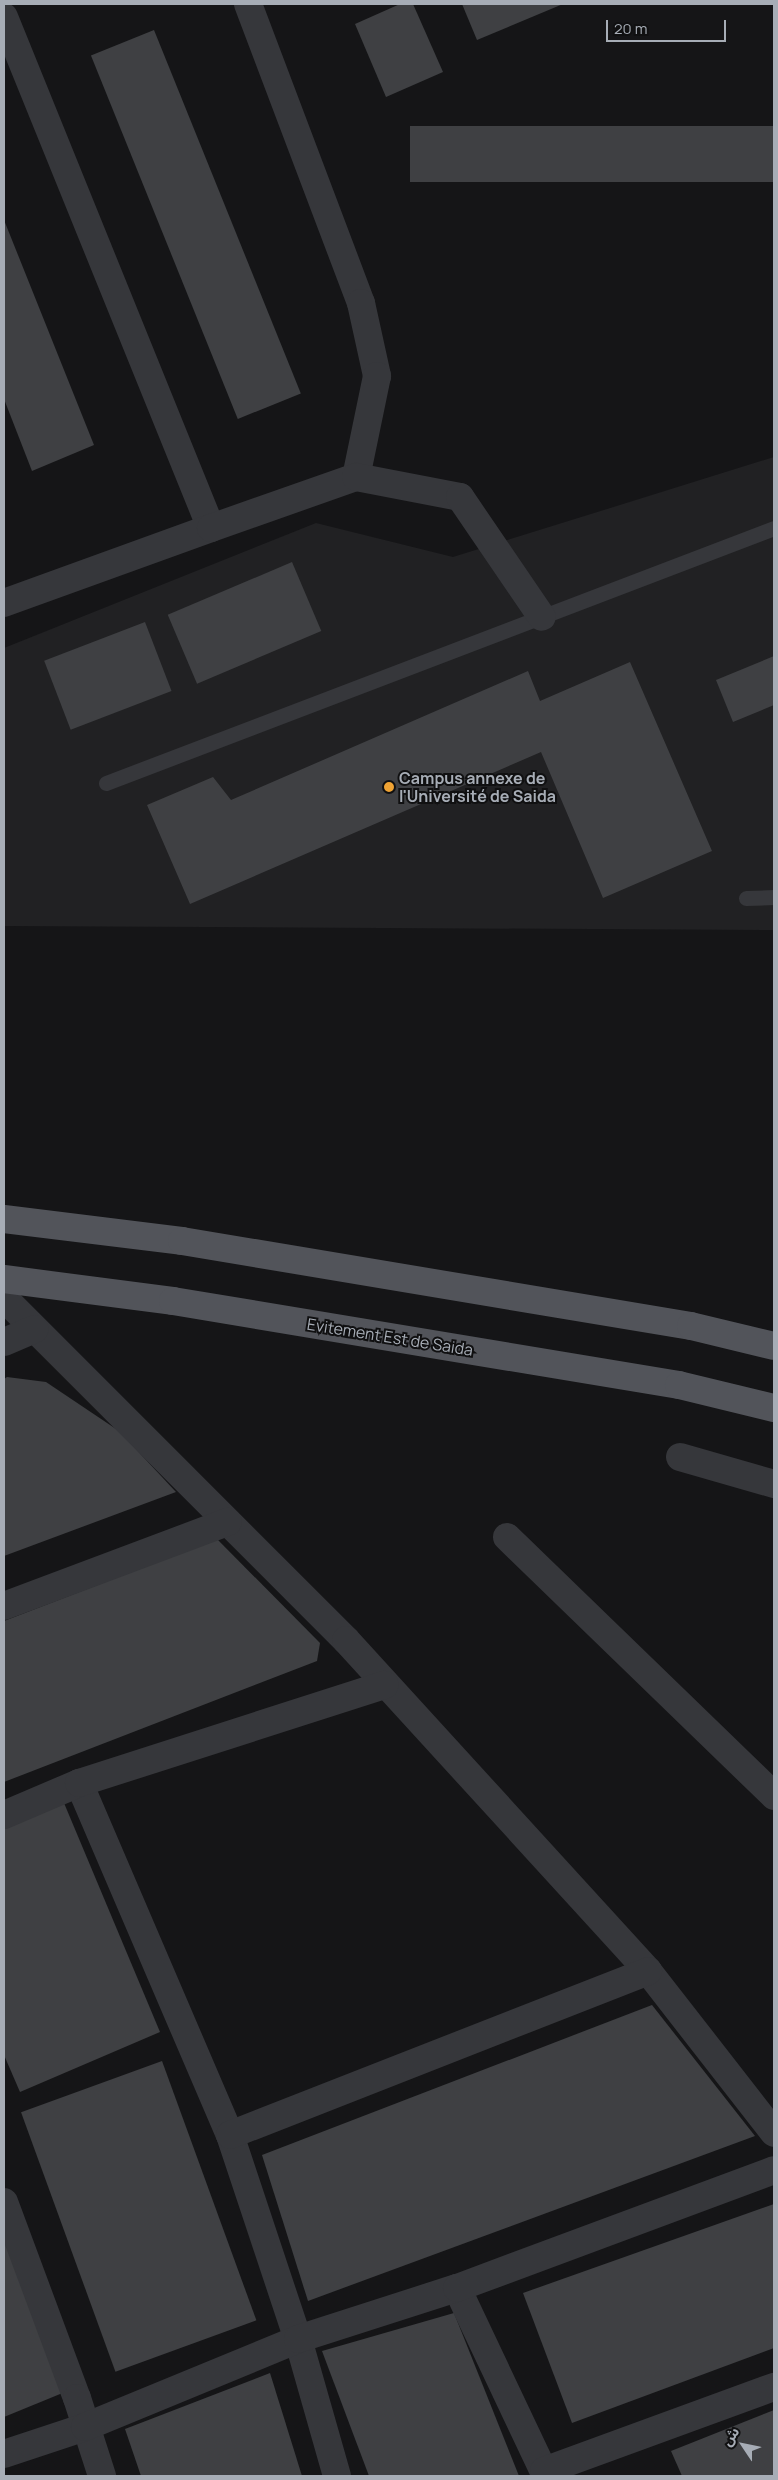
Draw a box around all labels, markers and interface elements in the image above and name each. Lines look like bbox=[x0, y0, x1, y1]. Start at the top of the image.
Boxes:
scale bar bbox=[608, 10, 728, 42]
text: 20 m bbox=[614, 18, 647, 39]
place label: Campus annexe de l'Université de Saida bbox=[399, 768, 556, 806]
marker: Campus annexe de l'Université de Saida bbox=[383, 781, 395, 793]
street label: Evitement Est de Saida bbox=[306, 1314, 474, 1360]
north arrow bbox=[718, 2420, 768, 2470]
text: ش bbox=[717, 2423, 743, 2450]

